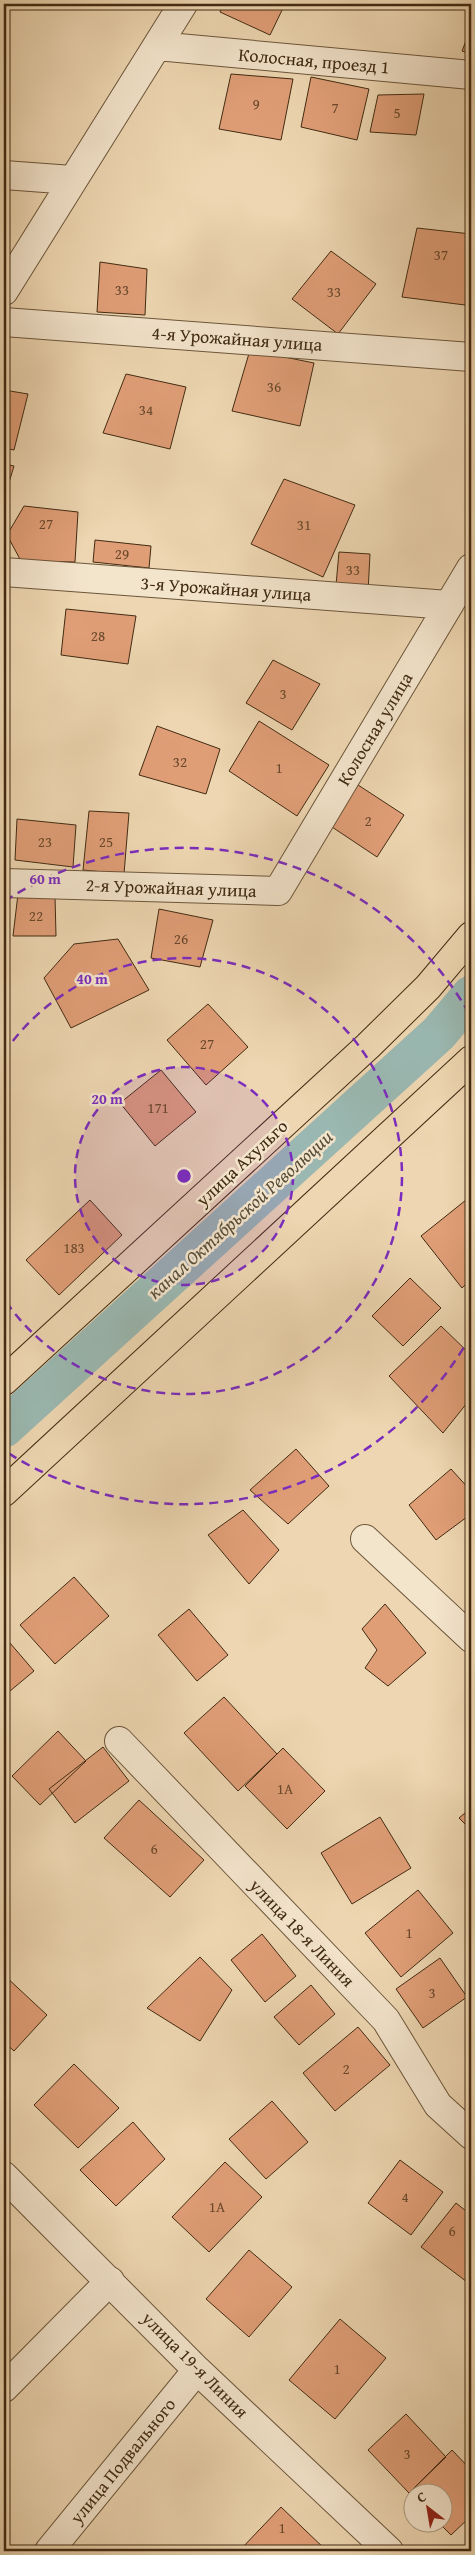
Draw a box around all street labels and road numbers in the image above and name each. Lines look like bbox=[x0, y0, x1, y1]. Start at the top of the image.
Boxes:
street label: Колосная, проезд 1 bbox=[237, 40, 391, 81]
street label: 4-я Урожайная улица bbox=[151, 319, 324, 358]
street label: 3-я Урожайная улица bbox=[140, 569, 313, 608]
street label: Колосная улица bbox=[330, 667, 419, 791]
street label: 2-я Урожайная улица bbox=[85, 871, 257, 904]
street label: улица Ахульго bbox=[189, 1113, 294, 1213]
street label: улица 18-я Линия bbox=[243, 1872, 361, 1993]
street label: улица 19-я Линия bbox=[135, 2304, 255, 2424]
street label: улица Подвального bbox=[63, 2392, 182, 2530]

